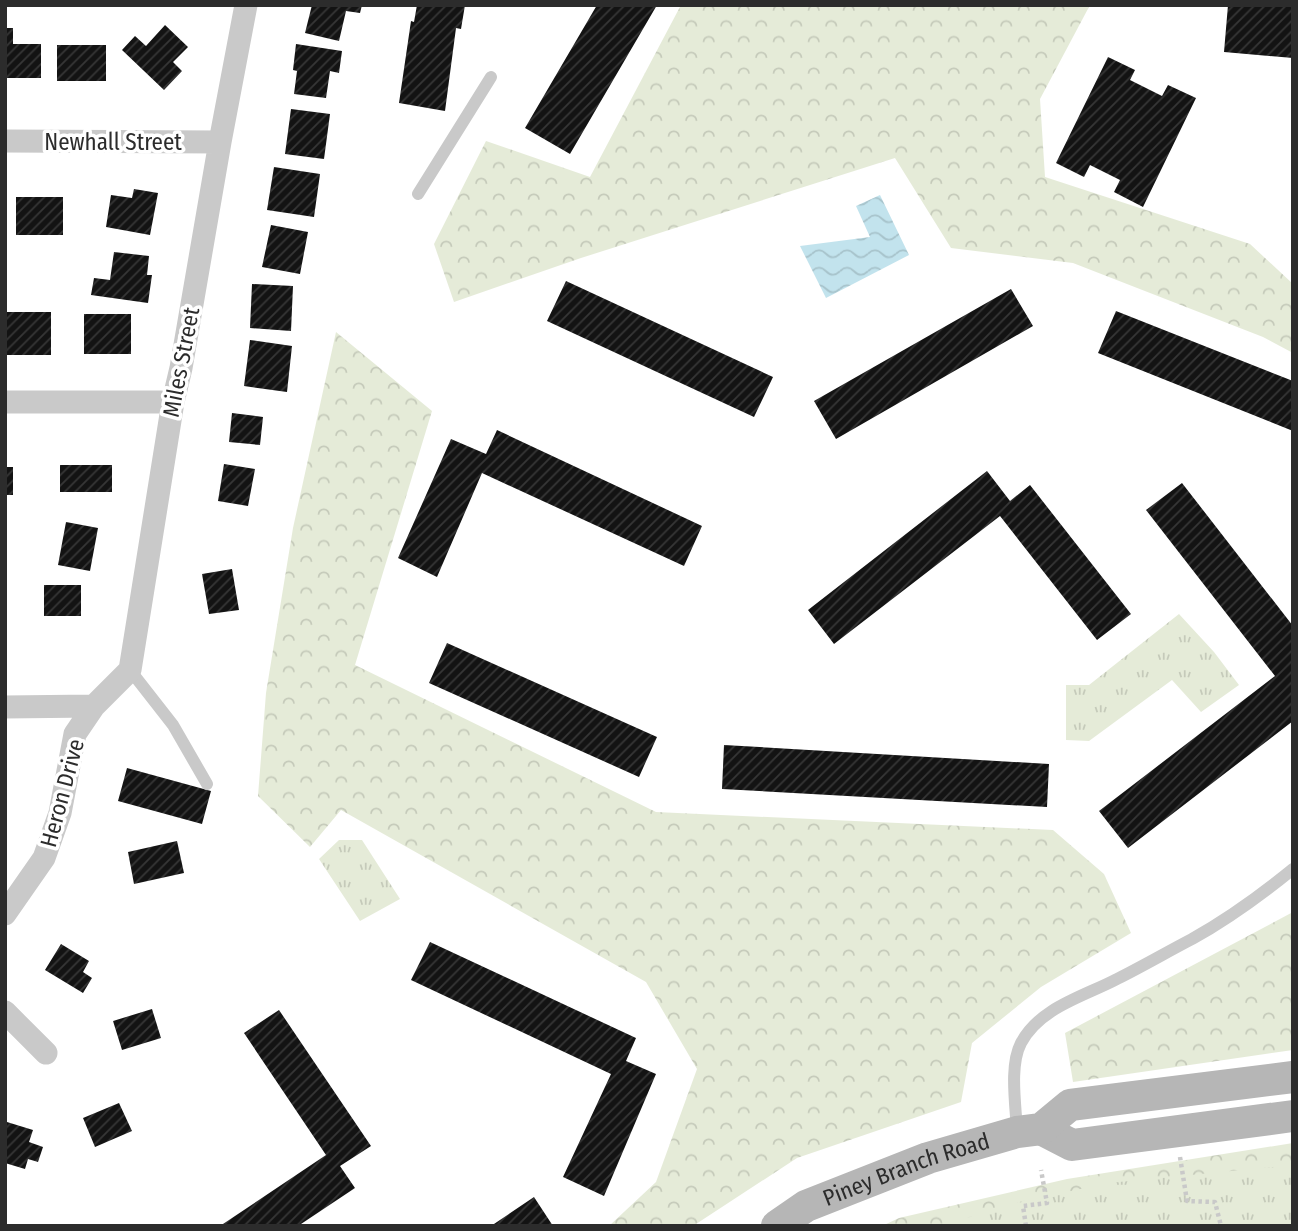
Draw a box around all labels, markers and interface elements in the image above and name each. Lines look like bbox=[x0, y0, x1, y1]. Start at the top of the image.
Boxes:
street label: Newhall Street bbox=[44, 128, 182, 156]
street label: Miles Street bbox=[157, 304, 205, 419]
street label: Heron Drive bbox=[34, 736, 90, 850]
street label: Piney Branch Road bbox=[819, 1127, 993, 1212]

